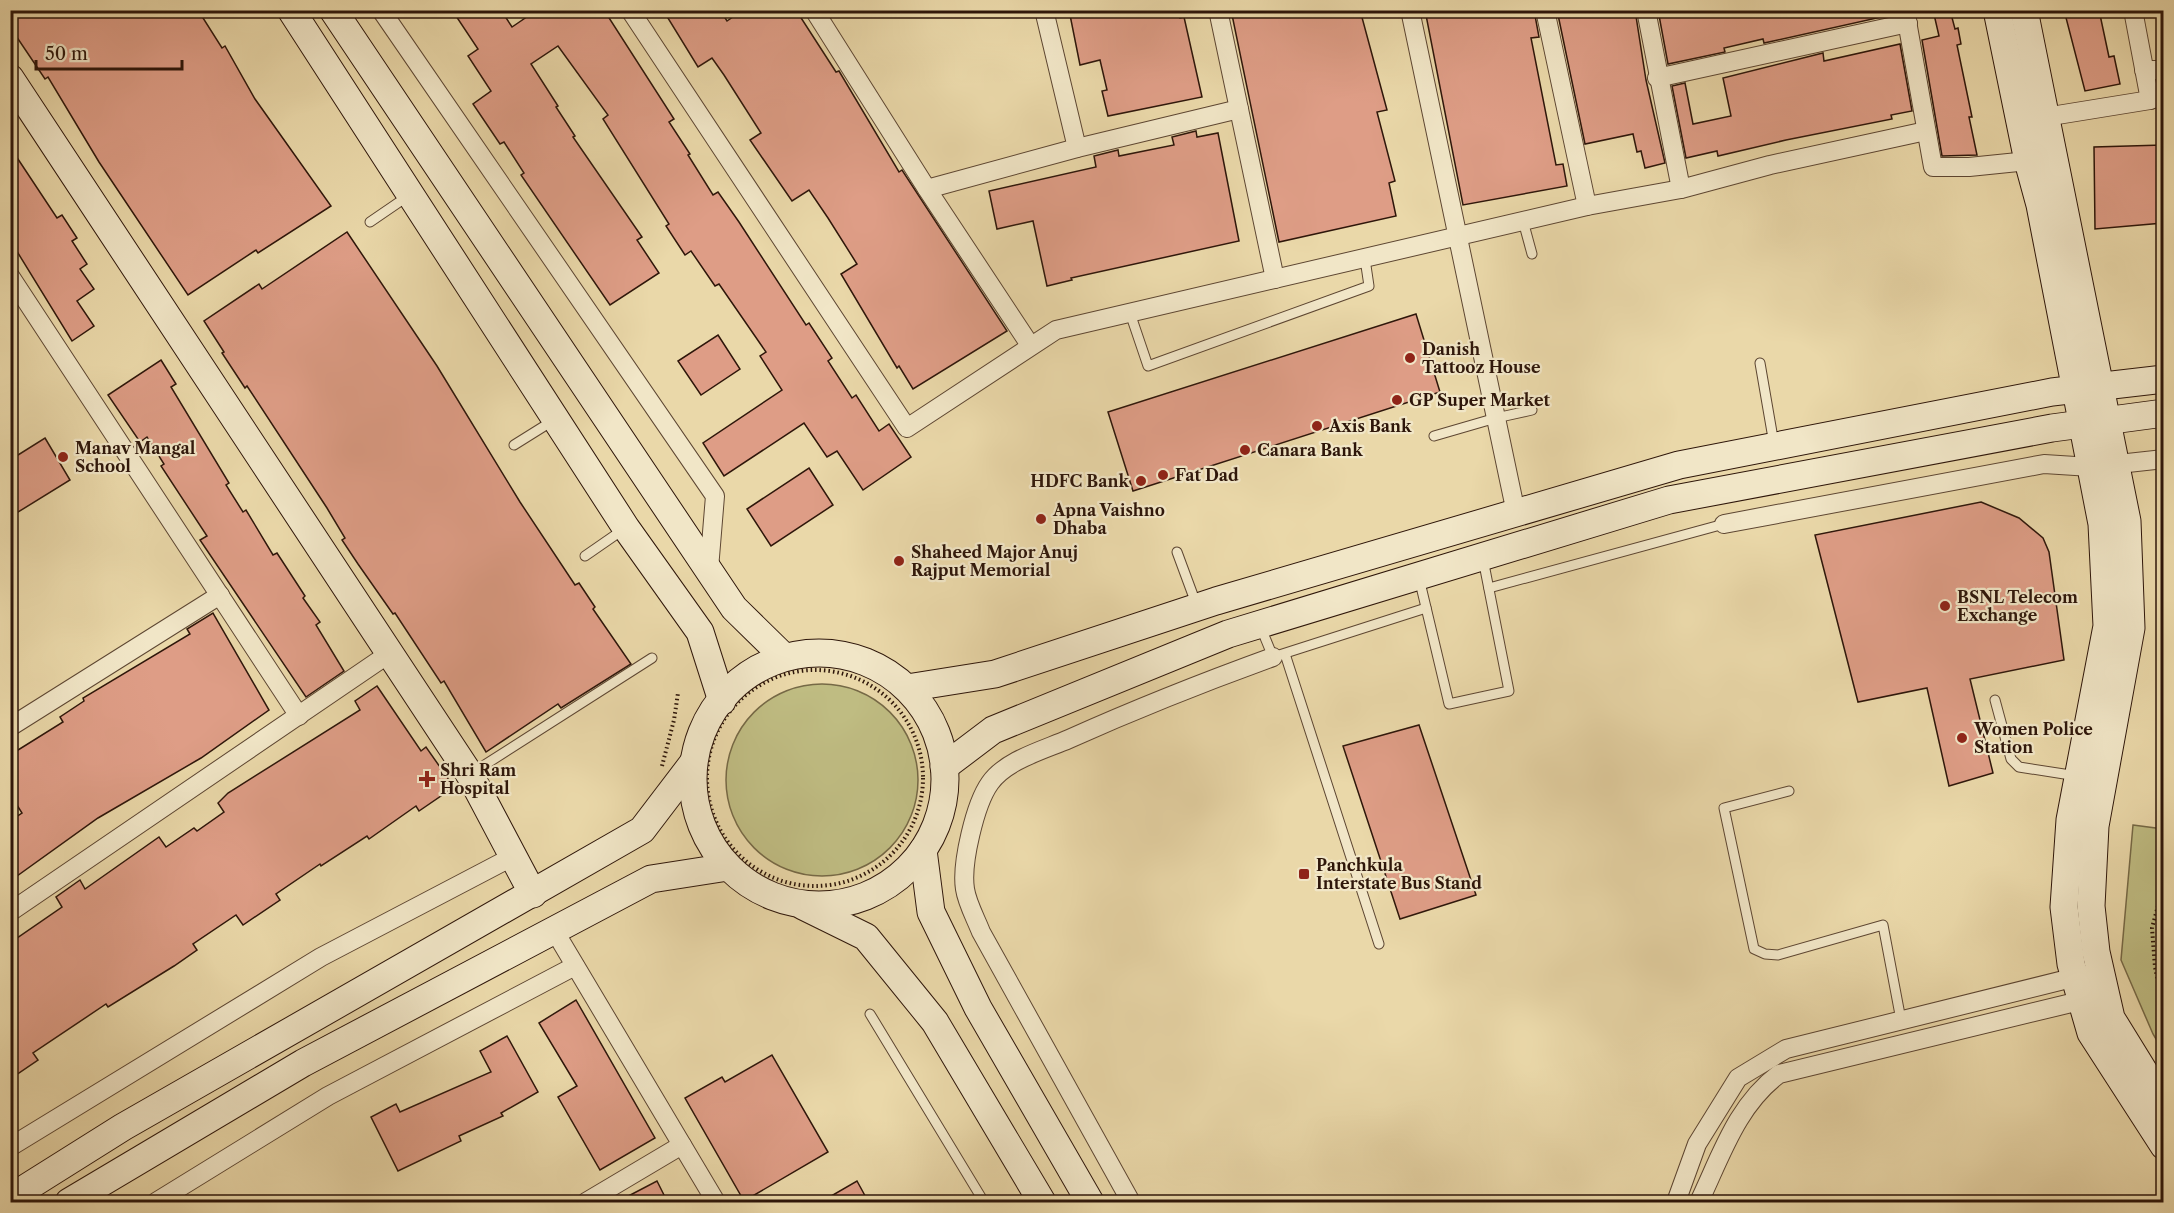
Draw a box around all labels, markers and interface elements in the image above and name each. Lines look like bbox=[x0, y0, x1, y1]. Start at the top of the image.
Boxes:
scale bar bbox=[36, 33, 182, 71]
text: 50 m bbox=[45, 43, 88, 65]
place label: Danish Tattooz House bbox=[1422, 339, 1541, 377]
marker: Danish Tattooz House bbox=[1403, 351, 1417, 365]
place label: GP Super Market bbox=[1409, 390, 1551, 410]
marker: GP Super Market bbox=[1390, 393, 1404, 407]
place label: Axis Bank bbox=[1328, 416, 1412, 436]
marker: Axis Bank bbox=[1310, 419, 1324, 433]
place label: Manav Mangal School bbox=[75, 438, 196, 476]
place label: Canara Bank bbox=[1257, 440, 1363, 460]
marker: Canara Bank bbox=[1238, 443, 1252, 457]
marker: Manav Mangal School bbox=[56, 450, 70, 464]
place label: Fat Dad bbox=[1175, 465, 1239, 485]
marker: Fat Dad bbox=[1156, 468, 1170, 482]
place label: HDFC Bank bbox=[1030, 471, 1129, 491]
marker: HDFC Bank bbox=[1134, 474, 1148, 488]
place label: Apna Vaishno Dhaba bbox=[1052, 500, 1165, 538]
marker: Apna Vaishno Dhaba bbox=[1034, 512, 1048, 526]
place label: Shaheed Major Anuj Rajput Memorial bbox=[911, 542, 1078, 580]
marker: Shaheed Major Anuj Rajput Memorial bbox=[892, 554, 906, 568]
place label: BSNL Telecom Exchange bbox=[1957, 587, 2078, 625]
marker: BSNL Telecom Exchange bbox=[1938, 599, 1952, 613]
place label: Women Police Station bbox=[1973, 719, 2093, 757]
marker: Women Police Station bbox=[1955, 731, 1969, 745]
place label: Shri Ram Hospital bbox=[440, 760, 516, 798]
marker: Shri Ram Hospital bbox=[418, 770, 436, 788]
place label: Panchkula Interstate Bus Stand bbox=[1316, 855, 1482, 893]
marker: Panchkula Interstate Bus Stand bbox=[1297, 867, 1311, 881]

